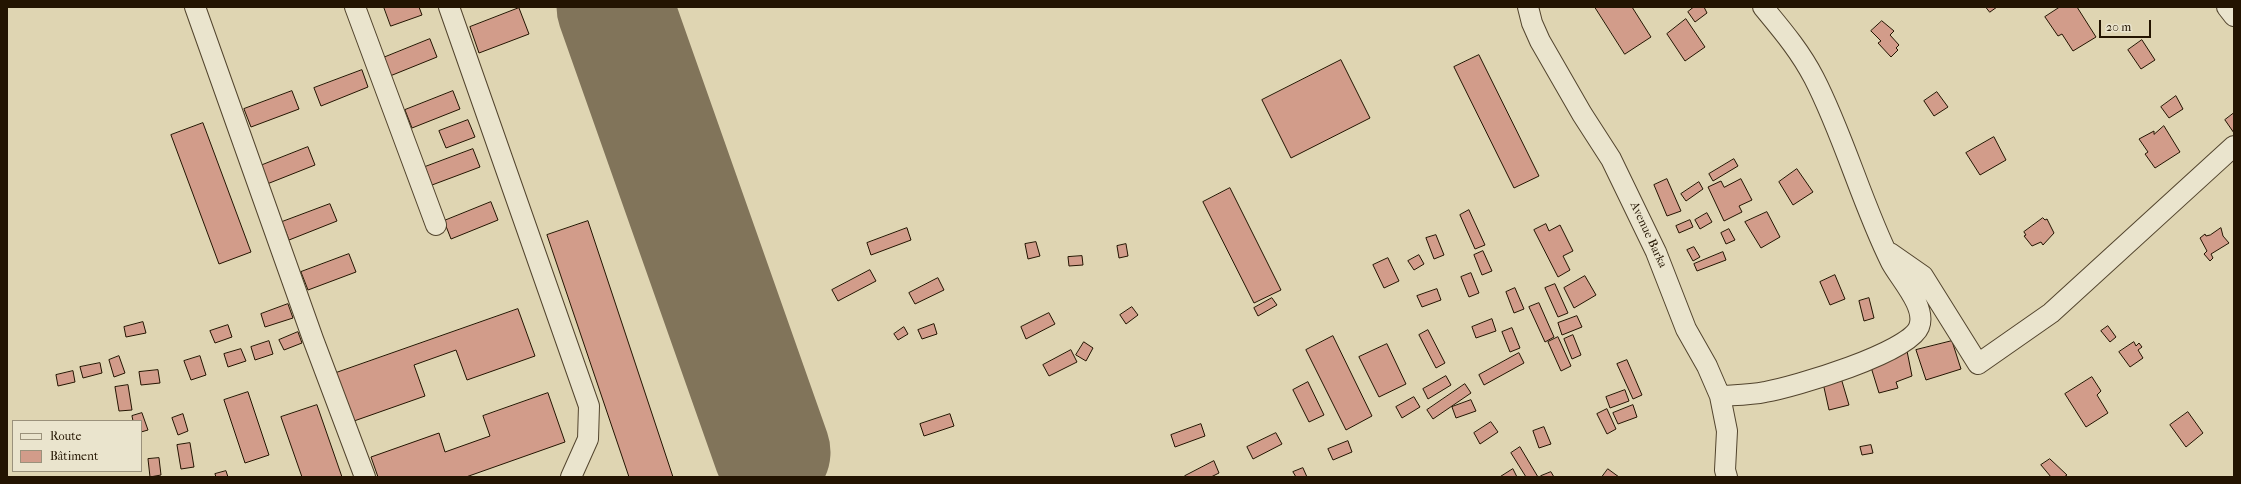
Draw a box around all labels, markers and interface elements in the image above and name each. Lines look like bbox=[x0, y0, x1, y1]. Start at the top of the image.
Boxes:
scale bar bbox=[2101, 12, 2153, 38]
text: 20 m bbox=[2106, 20, 2131, 34]
street label: Avenue Barka bbox=[1626, 200, 1670, 270]
legend bbox=[12, 420, 142, 472]
text: Route bbox=[50, 429, 82, 443]
text: Bâtiment bbox=[50, 449, 98, 463]

